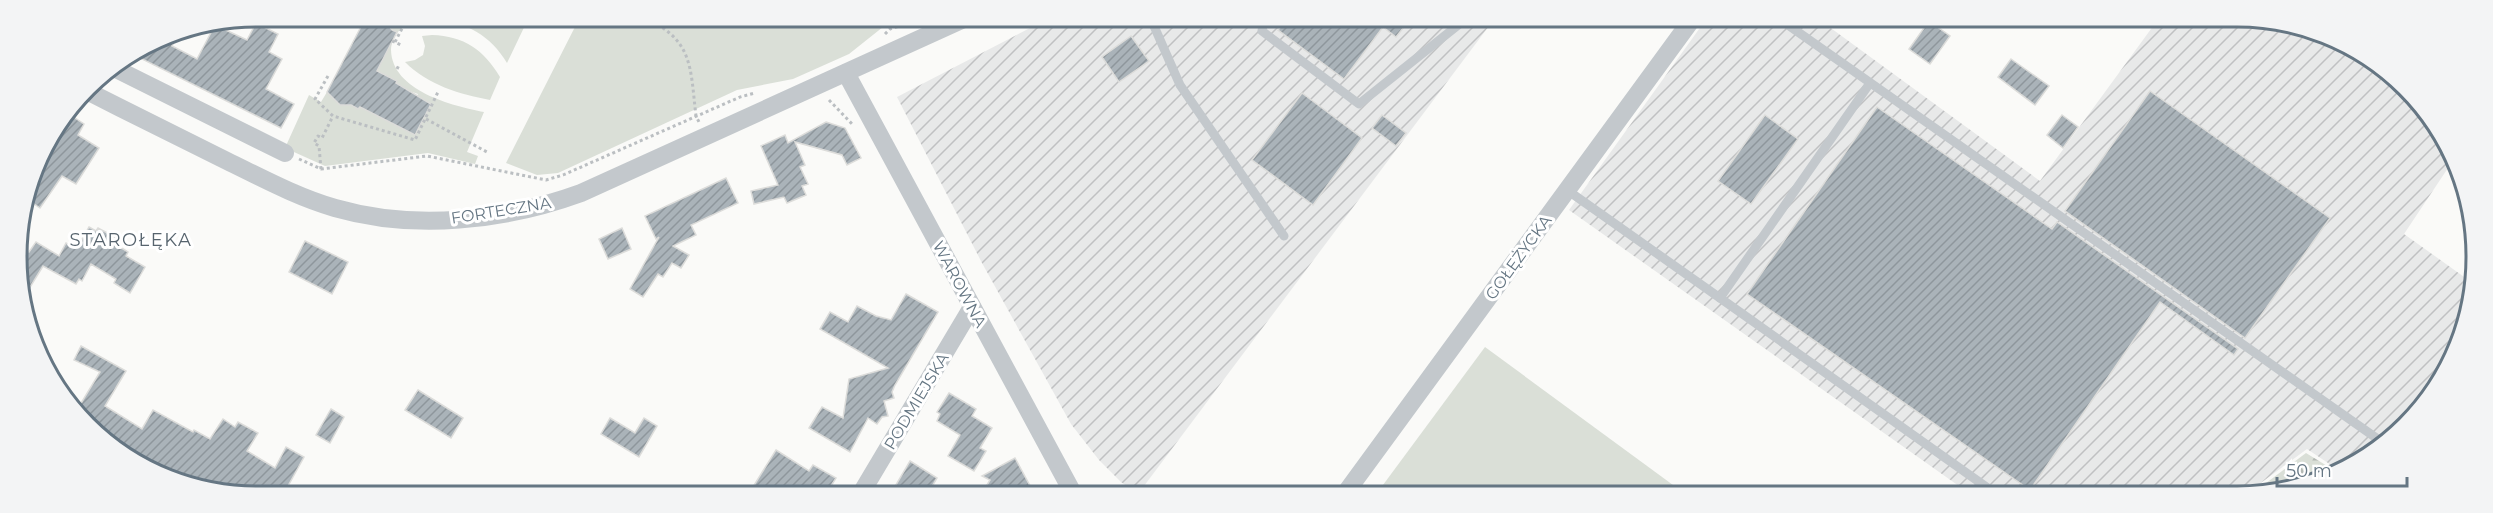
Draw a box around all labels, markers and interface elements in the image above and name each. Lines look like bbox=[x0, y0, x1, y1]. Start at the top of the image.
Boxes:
street label: FORTECZNA bbox=[450, 193, 553, 228]
street label: GOŁĘŻYCKA bbox=[1481, 211, 1556, 303]
district label: STAROŁĘKA bbox=[69, 229, 193, 251]
street label: WAROWNA bbox=[929, 238, 991, 331]
street label: PODMIEJSKA bbox=[880, 349, 953, 453]
scale bar bbox=[2277, 450, 2408, 488]
text: 50 m bbox=[2286, 460, 2332, 482]

